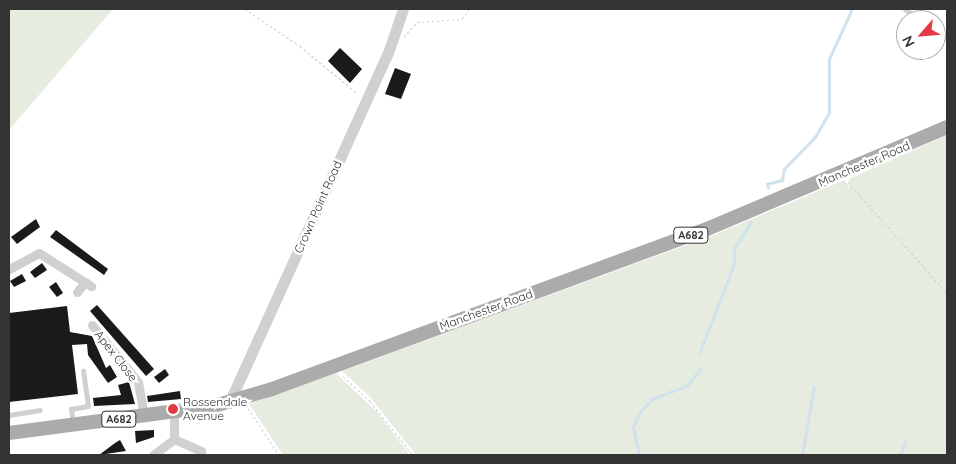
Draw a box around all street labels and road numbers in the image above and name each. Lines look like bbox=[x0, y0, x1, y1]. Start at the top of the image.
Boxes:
street label: Manchester Road bbox=[816, 138, 912, 190]
street label: Crown Point Road bbox=[291, 159, 345, 255]
road number: A682 bbox=[672, 226, 710, 244]
street label: Manchester Road bbox=[437, 286, 535, 334]
street label: Apex Close bbox=[92, 328, 140, 384]
road number: A682 bbox=[100, 410, 138, 428]

